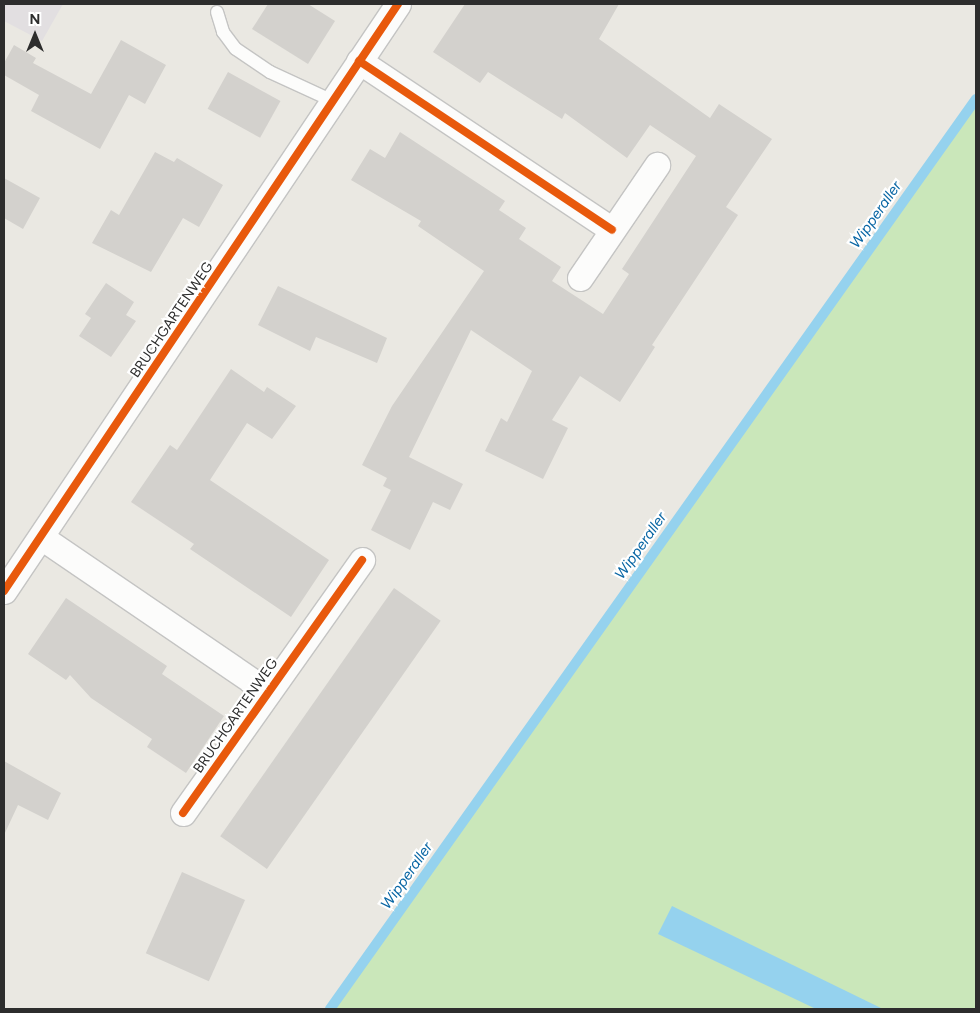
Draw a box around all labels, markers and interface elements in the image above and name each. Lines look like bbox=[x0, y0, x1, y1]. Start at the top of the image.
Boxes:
north arrow bbox=[10, 10, 60, 60]
text: N bbox=[30, 11, 40, 28]
water label: Wipperaller bbox=[846, 178, 906, 252]
street label: BRUCHGARTENWEG bbox=[127, 259, 217, 381]
water label: Wipperaller bbox=[611, 509, 671, 583]
street label: BRUCHGARTENWEG bbox=[190, 656, 282, 776]
water label: Wipperaller bbox=[377, 839, 437, 913]

